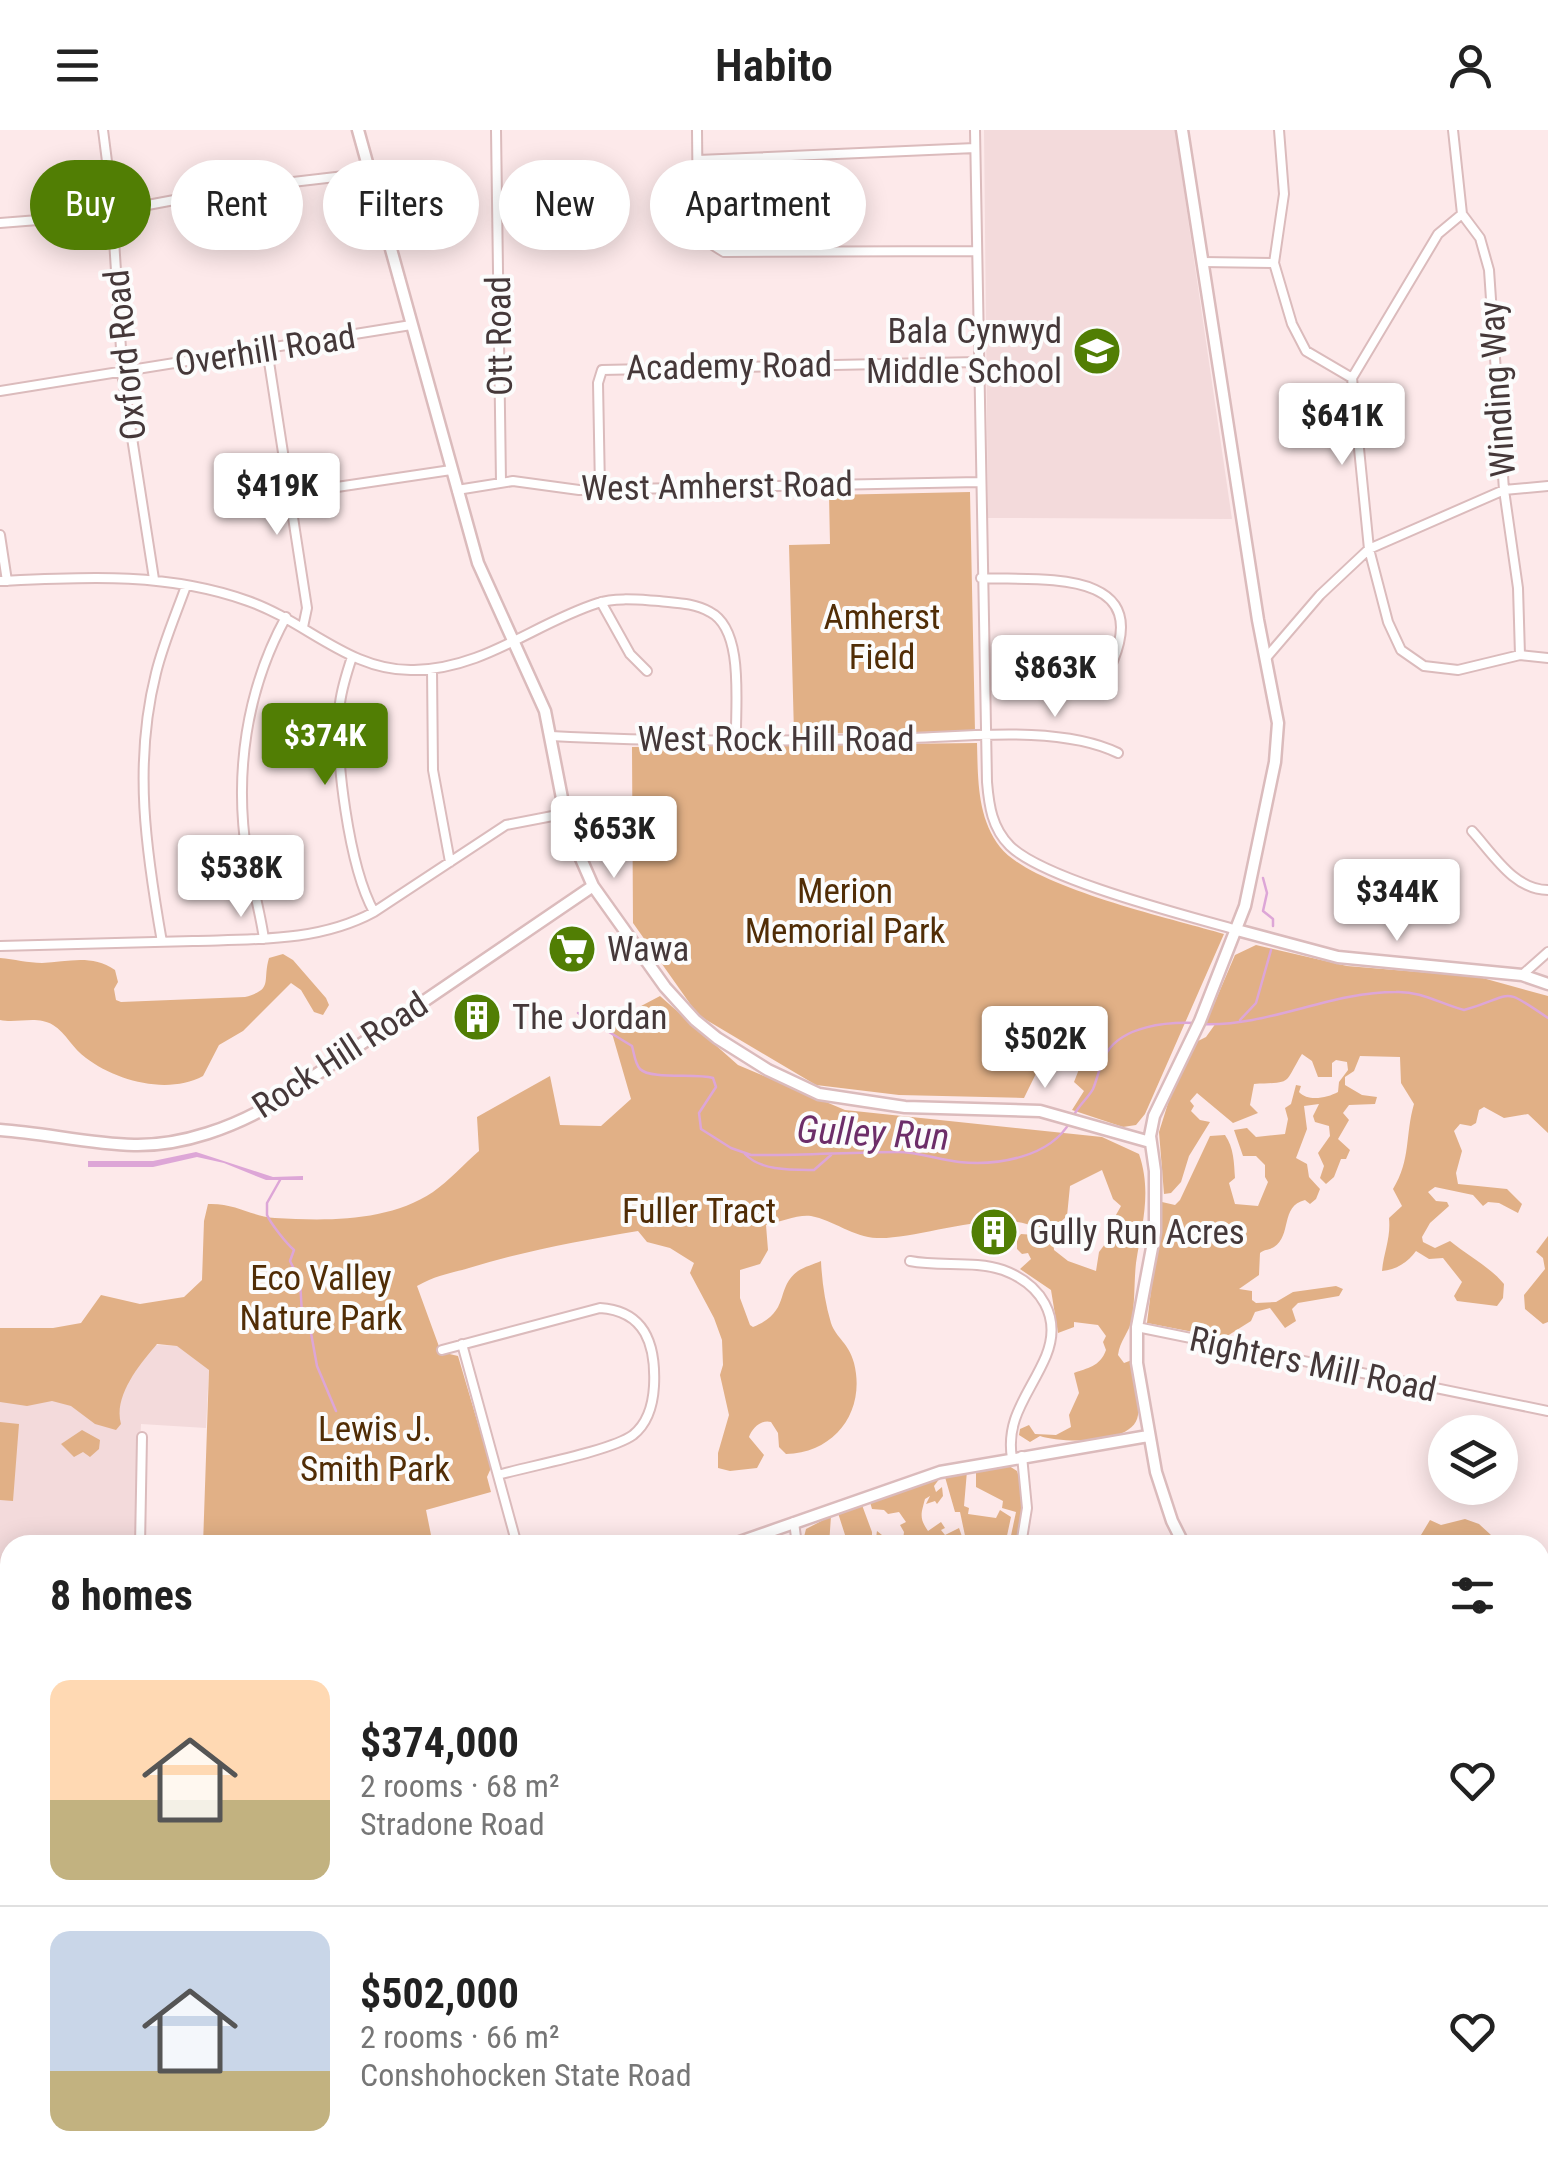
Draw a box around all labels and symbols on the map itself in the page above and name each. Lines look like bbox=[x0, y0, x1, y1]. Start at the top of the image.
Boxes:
street label: Oxford Road bbox=[96, 268, 155, 442]
street label: Ott Road bbox=[478, 276, 521, 396]
street label: Winding Way bbox=[1471, 300, 1524, 478]
place label: Bala Cynwyd Middle School bbox=[866, 311, 1062, 392]
street label: Overhill Road bbox=[172, 316, 358, 385]
school or university icon: Bala Cynwyd Middle School bbox=[1071, 325, 1123, 377]
street label: Academy Road bbox=[626, 344, 832, 389]
pin: $641K bbox=[1272, 383, 1412, 468]
pin: $419K bbox=[207, 453, 347, 538]
street label: West Amherst Road bbox=[581, 464, 853, 509]
park label: Amherst Field bbox=[824, 597, 940, 678]
pin: $863K bbox=[985, 635, 1125, 720]
pin: $374K bbox=[255, 703, 395, 788]
street label: West Rock Hill Road bbox=[637, 719, 915, 760]
pin: $653K bbox=[544, 796, 684, 881]
pin: $538K bbox=[171, 835, 311, 920]
pin: $344K bbox=[1327, 859, 1467, 944]
park label: Merion Memorial Park bbox=[745, 871, 946, 952]
supermarket icon: Wawa bbox=[546, 923, 598, 975]
place label: Wawa bbox=[607, 929, 689, 970]
street label: Rock Hill Road bbox=[245, 984, 435, 1127]
building icon: The Jordan bbox=[451, 991, 503, 1043]
place label: The Jordan bbox=[512, 997, 667, 1038]
pin: $502K bbox=[975, 1006, 1115, 1091]
water label: Gulley Run bbox=[796, 1107, 950, 1159]
park label: Fuller Tract bbox=[622, 1191, 776, 1232]
building icon: Gully Run Acres bbox=[968, 1206, 1020, 1258]
place label: Gully Run Acres bbox=[1029, 1212, 1245, 1253]
park label: Eco Valley Nature Park bbox=[240, 1258, 403, 1339]
street label: Righters Mill Road bbox=[1186, 1318, 1440, 1411]
park label: Lewis J. Smith Park bbox=[300, 1409, 450, 1490]

